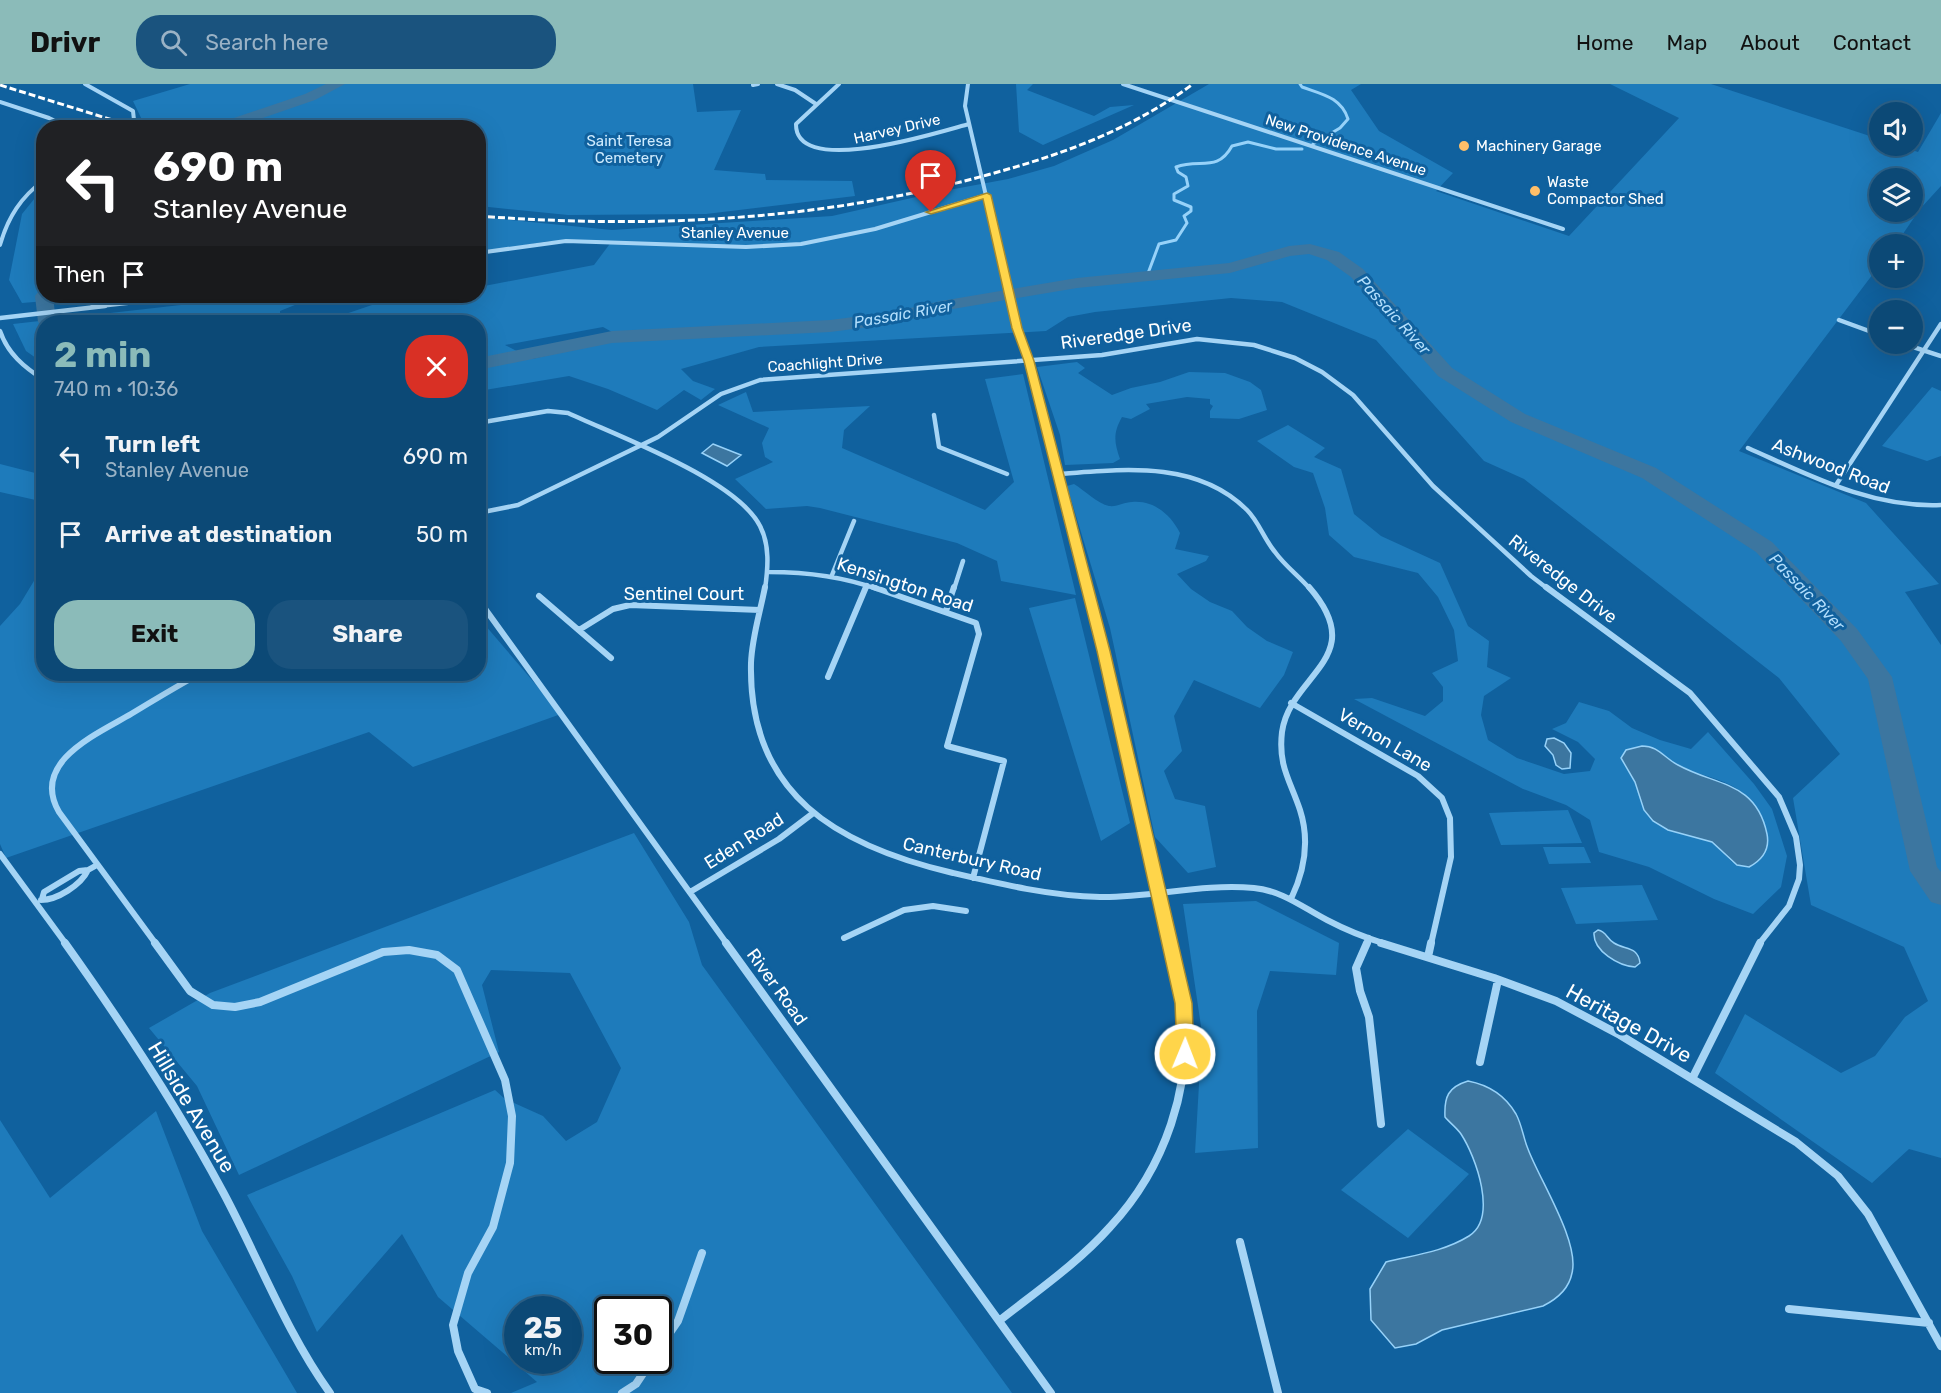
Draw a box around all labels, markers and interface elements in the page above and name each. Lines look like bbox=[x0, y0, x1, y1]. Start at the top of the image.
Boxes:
search box bbox=[136, 15, 556, 69]
text: Drivr bbox=[30, 26, 100, 59]
icon: search bbox=[157, 26, 190, 59]
text: Search here bbox=[205, 29, 329, 56]
text: Home bbox=[1576, 30, 1633, 55]
text: Map bbox=[1666, 30, 1707, 55]
text: About bbox=[1740, 30, 1800, 55]
text: Contact bbox=[1833, 30, 1911, 55]
map controls bbox=[1869, 102, 1923, 354]
button: sound bbox=[1869, 102, 1923, 156]
street label: Harvey Drive bbox=[852, 110, 942, 148]
street label: New Providence Avenue bbox=[1263, 110, 1429, 180]
park label: Saint Teresa Cemetery bbox=[587, 132, 671, 167]
place label: Machinery Garage bbox=[1476, 137, 1602, 155]
marker: Machinery Garage bbox=[1457, 139, 1471, 153]
text: 690 m bbox=[153, 142, 283, 192]
icon: left bbox=[54, 144, 132, 222]
pin bbox=[905, 150, 956, 212]
icon: arrive bbox=[914, 159, 947, 192]
button: layers bbox=[1869, 168, 1923, 222]
place label: Waste Compactor Shed bbox=[1547, 173, 1664, 208]
marker: Waste Compactor Shed bbox=[1528, 184, 1542, 198]
text: Stanley Avenue bbox=[153, 193, 347, 225]
street label: Stanley Avenue bbox=[681, 224, 789, 242]
button: + bbox=[1869, 234, 1923, 288]
icon: arrive bbox=[117, 258, 150, 291]
text: Then bbox=[54, 261, 105, 288]
water label: Passaic River bbox=[1353, 271, 1435, 359]
water label: Passaic River bbox=[852, 296, 955, 332]
button: − bbox=[1869, 300, 1923, 354]
street label: Riveredge Drive bbox=[1059, 314, 1193, 354]
text: 2 min bbox=[54, 333, 152, 376]
button: close bbox=[405, 335, 468, 398]
street label: Coachlight Drive bbox=[767, 350, 883, 376]
text: 740 m · 10:36 bbox=[54, 377, 178, 401]
text: Turn left bbox=[105, 431, 200, 458]
street label: Ashwood Road bbox=[1769, 433, 1893, 499]
icon: left bbox=[54, 440, 87, 473]
text: 690 m bbox=[403, 443, 468, 470]
text: Stanley Avenue bbox=[105, 458, 249, 482]
icon: arrive bbox=[54, 518, 87, 551]
text: Arrive at destination bbox=[105, 521, 332, 548]
text: 50 m bbox=[416, 521, 468, 548]
street label: Riveredge Drive bbox=[1504, 530, 1622, 628]
water label: Passaic River bbox=[1765, 549, 1849, 635]
street label: Kensington Road bbox=[834, 553, 976, 617]
street label: Sentinel Court bbox=[624, 583, 744, 605]
button: Exit bbox=[54, 600, 255, 669]
button: Share bbox=[267, 600, 468, 669]
street label: Vernon Lane bbox=[1334, 703, 1436, 777]
street label: Eden Road bbox=[700, 808, 788, 874]
street label: Canterbury Road bbox=[901, 832, 1043, 886]
street label: River Road bbox=[742, 944, 812, 1030]
street label: Heritage Drive bbox=[1562, 978, 1696, 1068]
position arrow bbox=[1153, 1022, 1217, 1086]
street label: Hillside Avenue bbox=[143, 1037, 241, 1177]
speed limit sign: 30 bbox=[594, 1296, 672, 1374]
text: 25 bbox=[524, 1310, 562, 1346]
text: km/h bbox=[524, 1341, 562, 1359]

